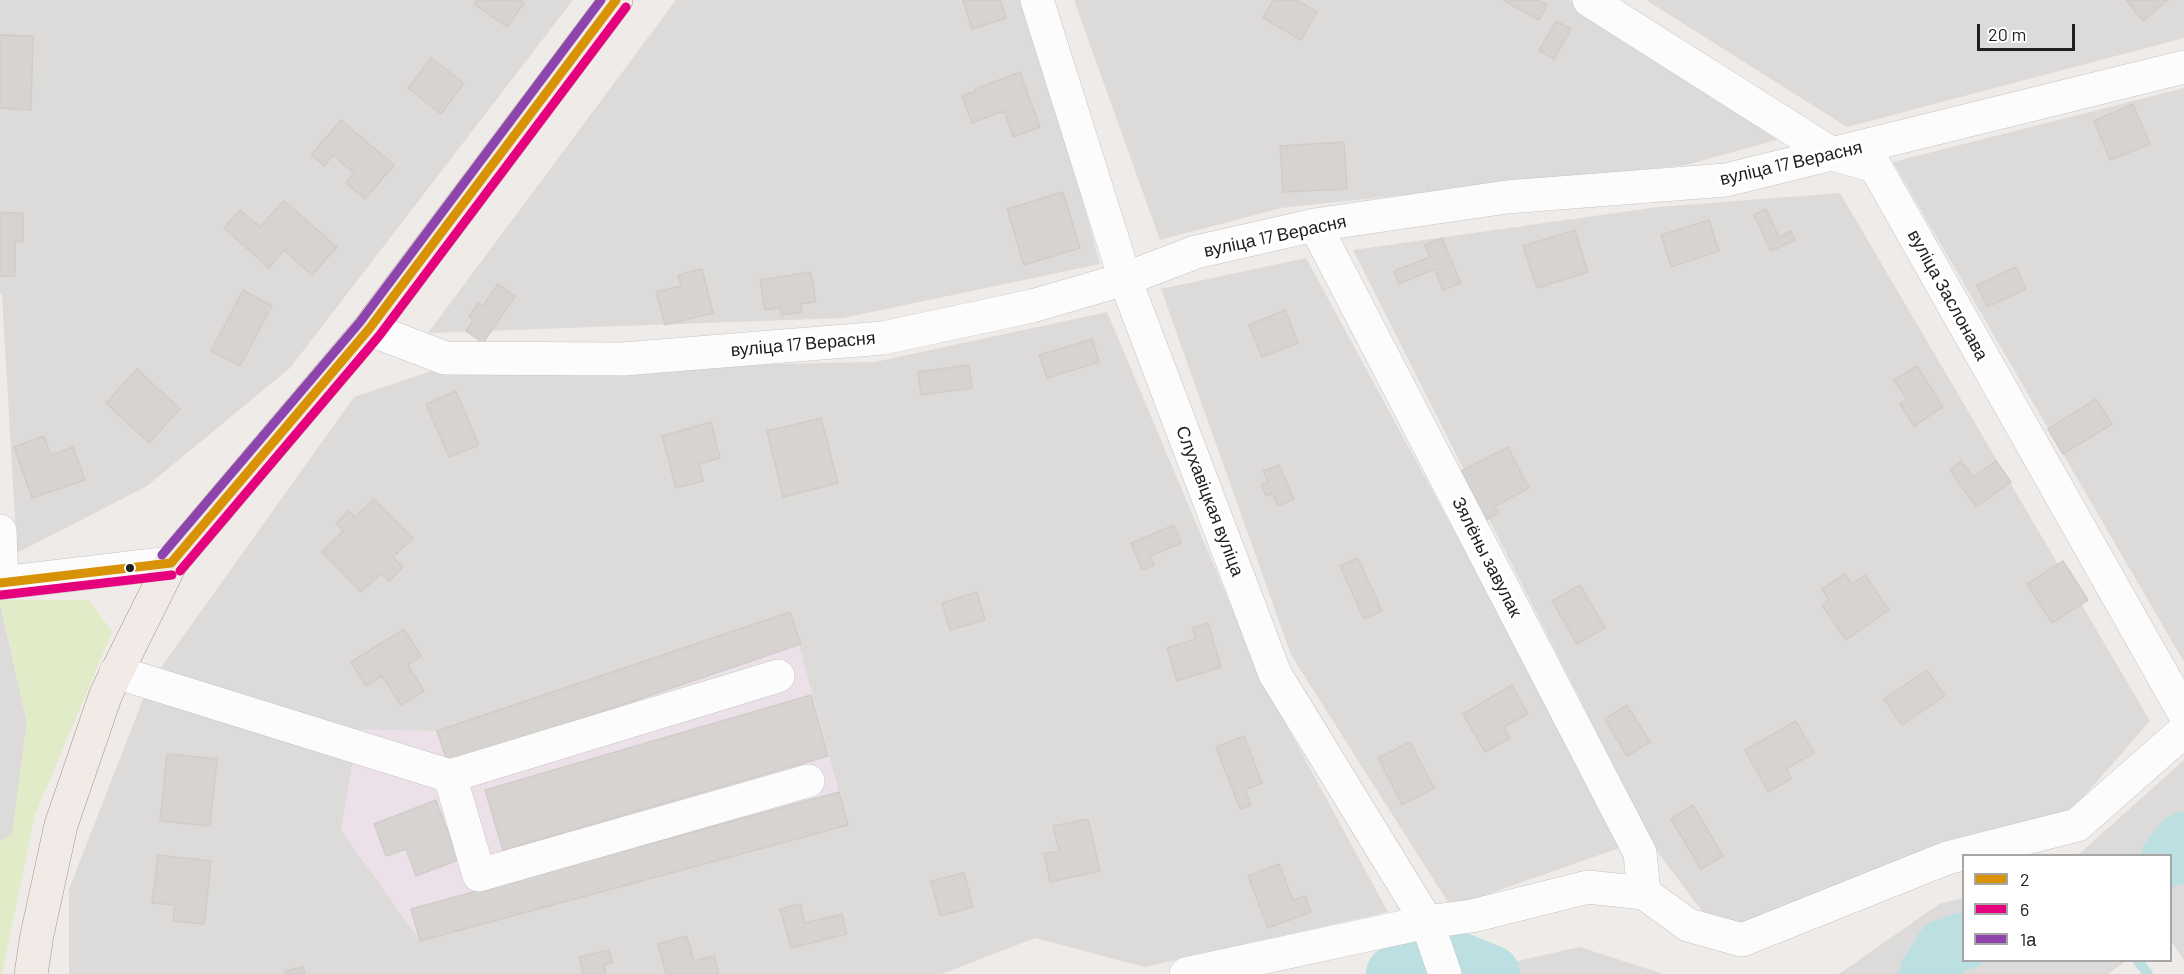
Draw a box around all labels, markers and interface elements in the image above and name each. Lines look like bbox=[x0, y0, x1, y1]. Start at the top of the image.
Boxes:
scale bar bbox=[1980, 12, 2078, 50]
text: 20 m bbox=[1988, 23, 2026, 45]
street label: вуліца 17 Верасня bbox=[1718, 136, 1864, 190]
street label: вуліца 17 Верасня bbox=[1202, 210, 1348, 262]
street label: вуліца Заслонава bbox=[1903, 226, 1993, 364]
street label: вуліца 17 Верасня bbox=[730, 327, 876, 361]
street label: Слухавіцкая вуліца bbox=[1171, 423, 1249, 579]
street label: Зялёны завулак bbox=[1447, 493, 1527, 621]
unlabelled marker bbox=[124, 562, 136, 574]
legend bbox=[1962, 854, 2172, 962]
text: 2 bbox=[2020, 868, 2030, 890]
text: 6 bbox=[2020, 898, 2029, 920]
text: 1а bbox=[2020, 928, 2036, 950]

